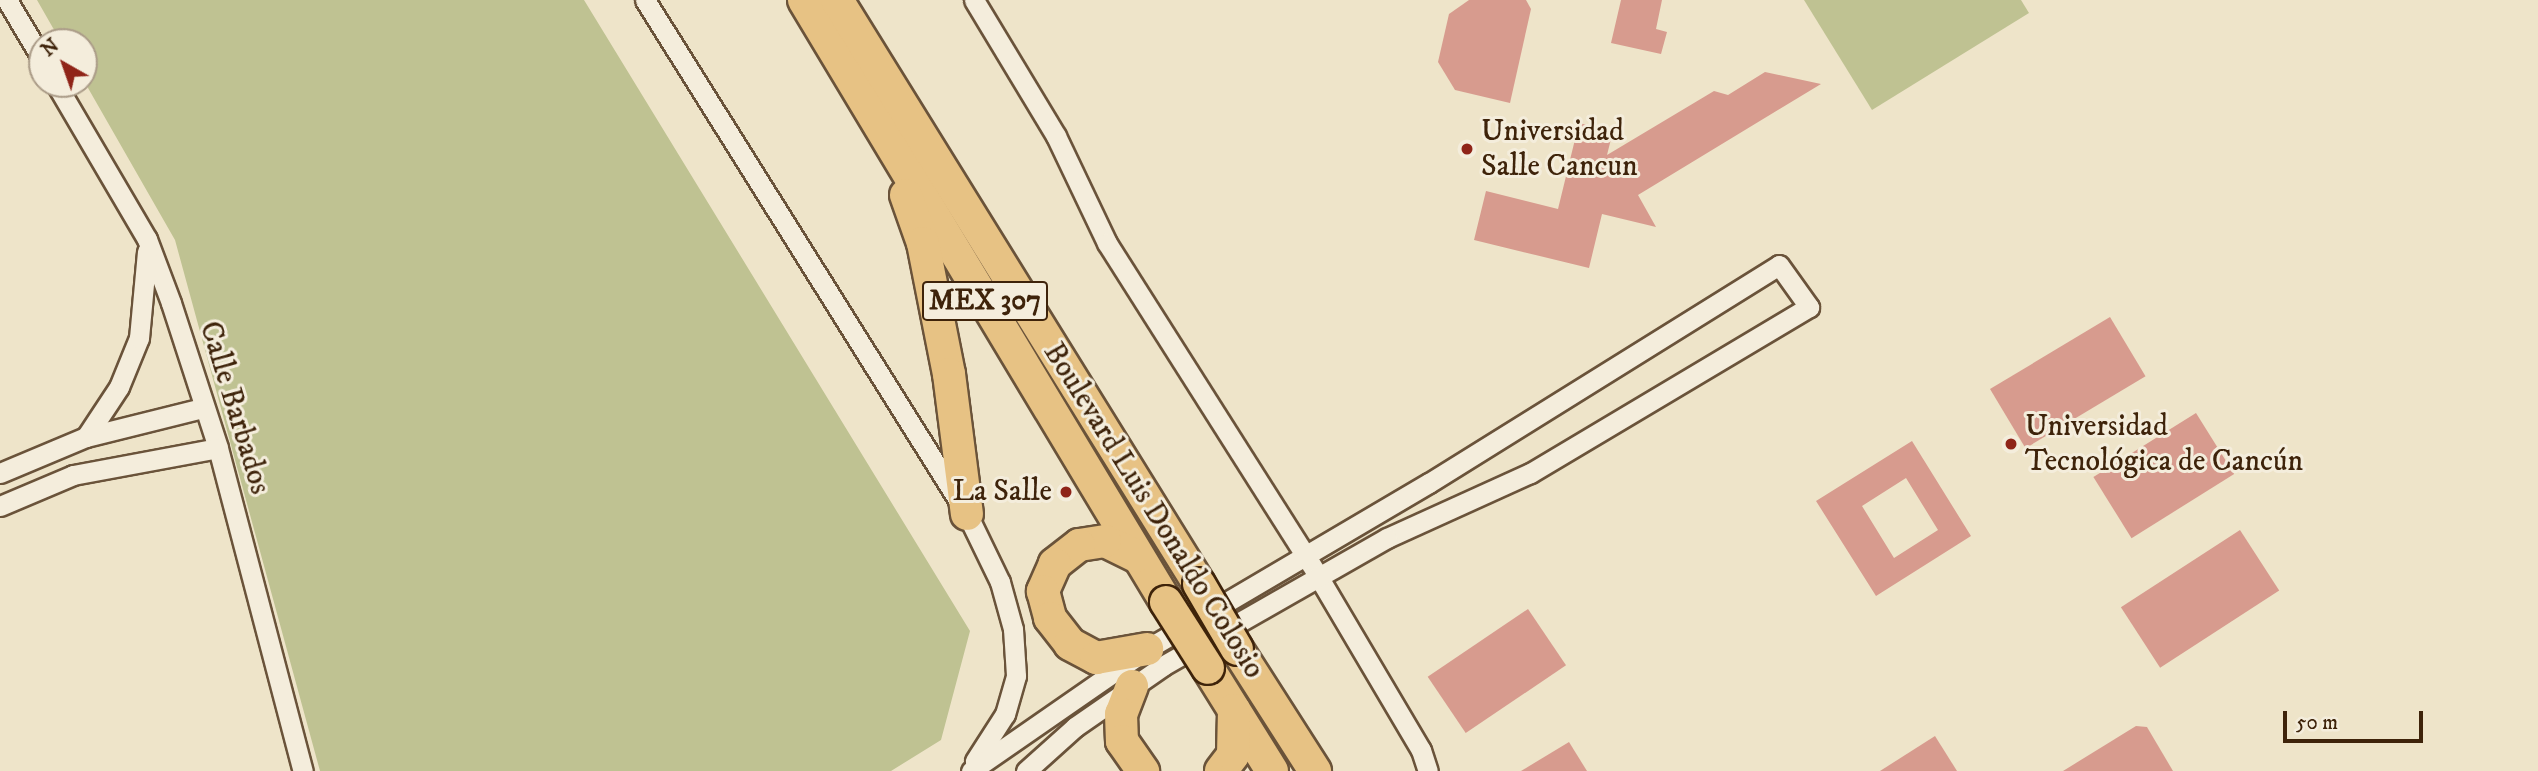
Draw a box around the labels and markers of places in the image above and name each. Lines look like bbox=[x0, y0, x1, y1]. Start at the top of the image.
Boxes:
place label: Universidad Salle Cancun bbox=[1481, 114, 1638, 184]
marker: Universidad Salle Cancun bbox=[1459, 141, 1475, 157]
place label: Universidad Tecnológica de Cancún bbox=[2025, 409, 2303, 480]
marker: Universidad Tecnológica de Cancún bbox=[2003, 436, 2019, 452]
place label: La Salle bbox=[952, 474, 1052, 510]
marker: La Salle bbox=[1058, 484, 1074, 500]

